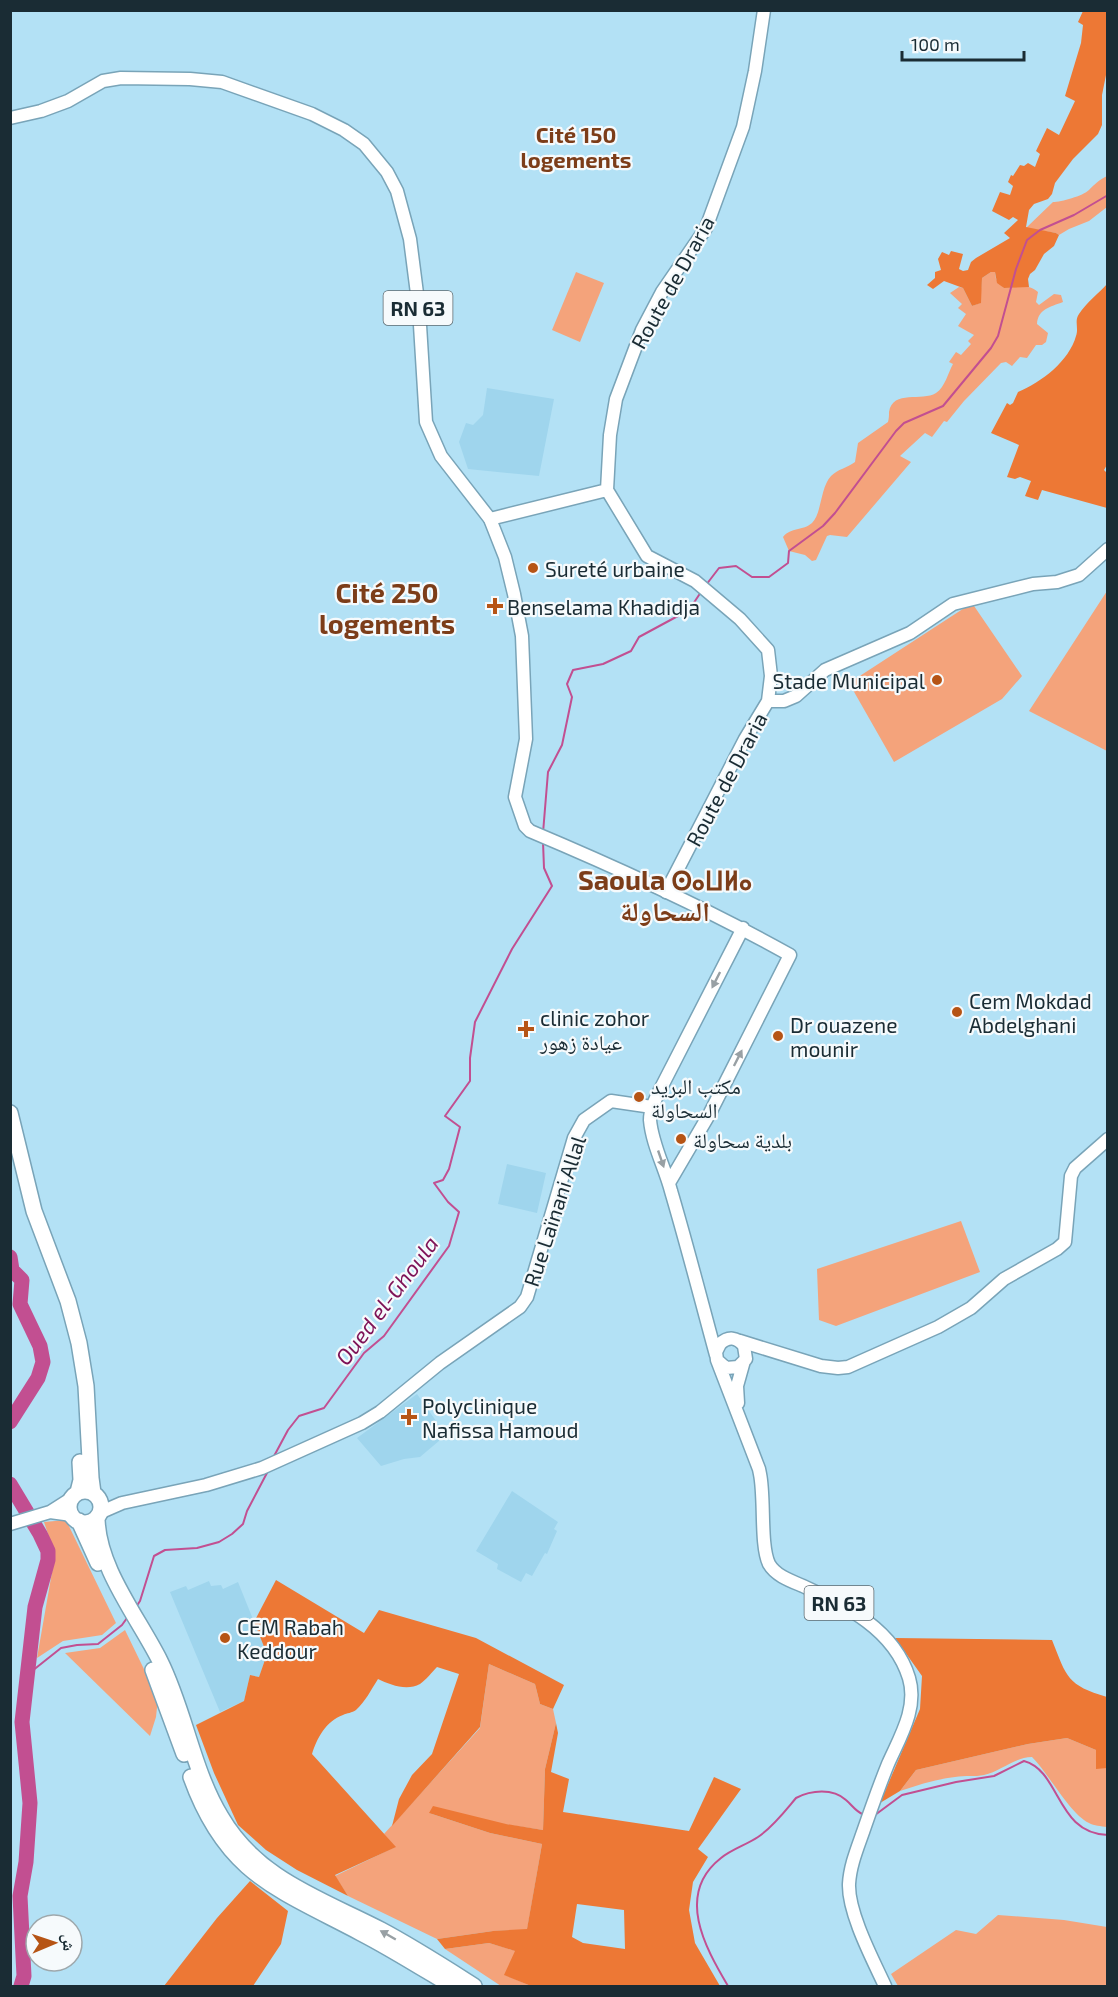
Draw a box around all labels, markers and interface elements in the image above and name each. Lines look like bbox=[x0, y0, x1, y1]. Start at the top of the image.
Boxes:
scale bar bbox=[902, 24, 1024, 62]
text: 100 m bbox=[911, 33, 960, 55]
district label: Cité 150 logements bbox=[521, 121, 631, 172]
street label: Route de Draria bbox=[625, 211, 719, 353]
road number: RN 63 bbox=[384, 291, 452, 325]
place label: Sureté urbaine bbox=[545, 556, 685, 581]
marker: Sureté urbaine bbox=[526, 561, 540, 575]
district label: Cité 250 logements bbox=[319, 576, 455, 639]
place label: Benselama Khadidja bbox=[507, 594, 700, 620]
marker: Benselama Khadidja bbox=[488, 599, 502, 613]
place label: Stade Municipal bbox=[773, 668, 926, 693]
marker: Stade Municipal bbox=[930, 673, 944, 687]
street label: Route de Draria bbox=[680, 708, 772, 850]
district label: Saoula ⵙⴰⵡⵍⴰ السحاولة bbox=[578, 863, 752, 926]
one-way arrow bbox=[711, 972, 721, 989]
place label: Cem Mokdad Abdelghani bbox=[969, 988, 1092, 1037]
place label: clinic zohor عيادة زهور bbox=[539, 1005, 650, 1054]
marker: Cem Mokdad Abdelghani bbox=[950, 1005, 964, 1019]
place label: Dr ouazene mounir bbox=[790, 1012, 897, 1061]
marker: clinic zohor عيادة زهور bbox=[517, 1020, 535, 1038]
marker: Dr ouazene mounir bbox=[771, 1029, 785, 1043]
one-way arrow bbox=[733, 1049, 743, 1066]
place label: مكتب البريد السحاولة bbox=[651, 1073, 741, 1122]
marker: مكتب البريد السحاولة bbox=[632, 1090, 646, 1104]
place label: بلدية سحاولة bbox=[693, 1127, 792, 1152]
street label: Rue Laïnani Allal bbox=[518, 1132, 590, 1290]
marker: بلدية سحاولة bbox=[674, 1132, 688, 1146]
one-way arrow bbox=[656, 1150, 666, 1168]
water label: Oued el-Ghoula bbox=[329, 1230, 443, 1370]
place label: Polyclinique Nafissa Hamoud bbox=[422, 1393, 579, 1442]
marker: Polyclinique Nafissa Hamoud bbox=[400, 1408, 418, 1426]
road number: RN 63 bbox=[804, 1586, 874, 1620]
place label: CEM Rabah Keddour bbox=[237, 1614, 344, 1663]
marker: CEM Rabah Keddour bbox=[218, 1631, 232, 1645]
north arrow bbox=[24, 1913, 84, 1973]
one-way arrow bbox=[380, 1929, 396, 1940]
text: ش bbox=[59, 1934, 79, 1951]

